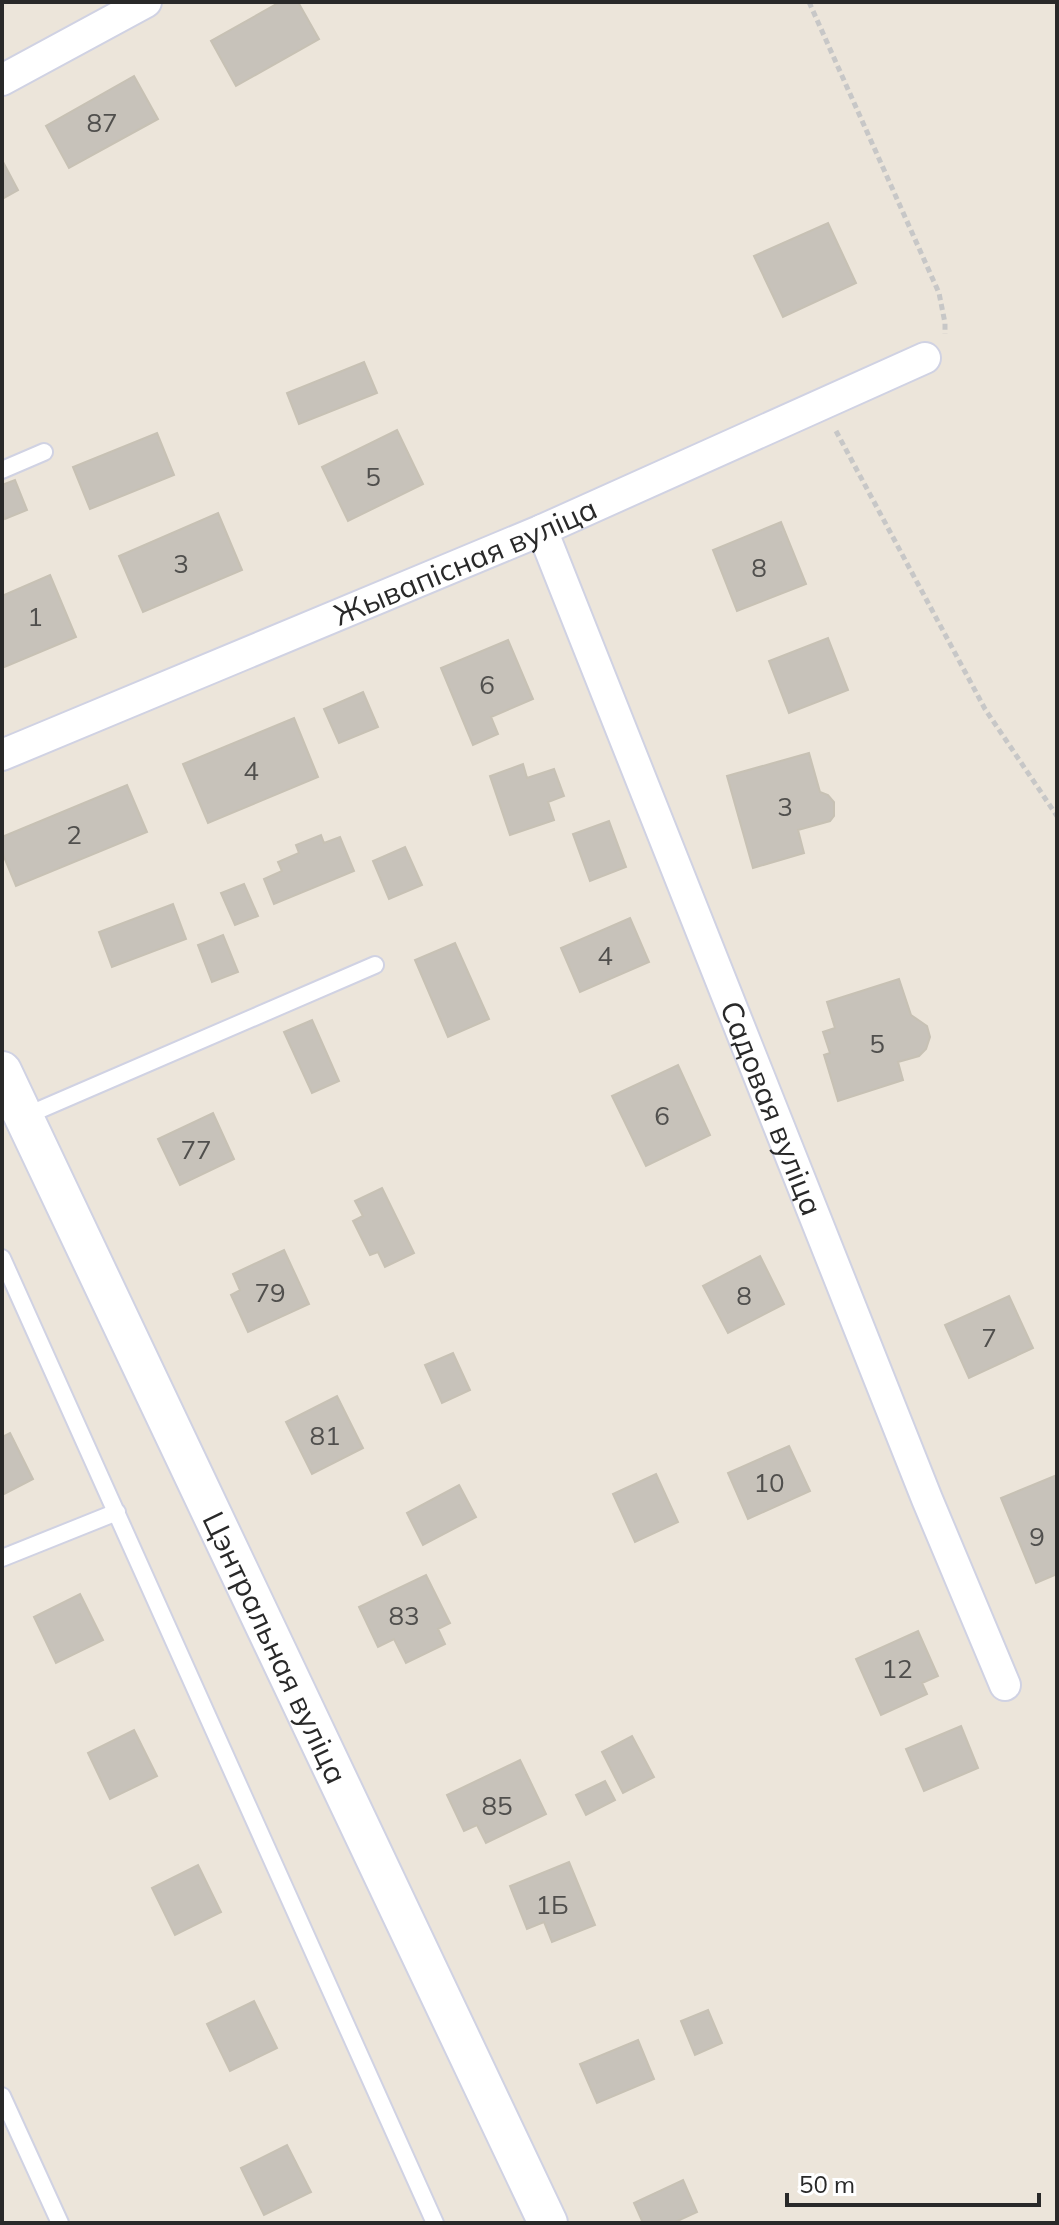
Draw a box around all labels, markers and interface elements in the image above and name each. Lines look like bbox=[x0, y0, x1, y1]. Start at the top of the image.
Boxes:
house number: 87 bbox=[86, 106, 118, 139]
house number: 5 bbox=[365, 460, 381, 493]
street label: Жывапісная вуліца bbox=[328, 489, 603, 634]
house number: 3 bbox=[173, 547, 189, 580]
house number: 8 bbox=[751, 551, 767, 584]
house number: 1 bbox=[27, 600, 43, 633]
house number: 6 bbox=[479, 668, 495, 701]
house number: 4 bbox=[243, 754, 259, 787]
house number: 3 bbox=[777, 790, 793, 823]
house number: 2 bbox=[66, 818, 82, 851]
house number: 4 bbox=[597, 939, 613, 972]
street label: Садовая вуліца bbox=[712, 995, 831, 1221]
house number: 5 bbox=[869, 1027, 885, 1060]
house number: 6 bbox=[654, 1099, 670, 1132]
house number: 77 bbox=[180, 1133, 212, 1166]
house number: 79 bbox=[254, 1276, 286, 1309]
house number: 8 bbox=[736, 1279, 752, 1312]
house number: 7 bbox=[981, 1321, 997, 1354]
house number: 81 bbox=[309, 1419, 341, 1452]
house number: 10 bbox=[753, 1466, 785, 1499]
street label: Цэнтральная вуліца bbox=[195, 1505, 356, 1790]
house number: 9 bbox=[1029, 1520, 1045, 1553]
house number: 83 bbox=[388, 1599, 420, 1632]
house number: 12 bbox=[881, 1652, 913, 1685]
house number: 85 bbox=[481, 1789, 513, 1822]
house number: 1Б bbox=[535, 1888, 569, 1921]
scale bar bbox=[787, 2157, 1039, 2207]
text: 50 m bbox=[799, 2169, 855, 2199]

